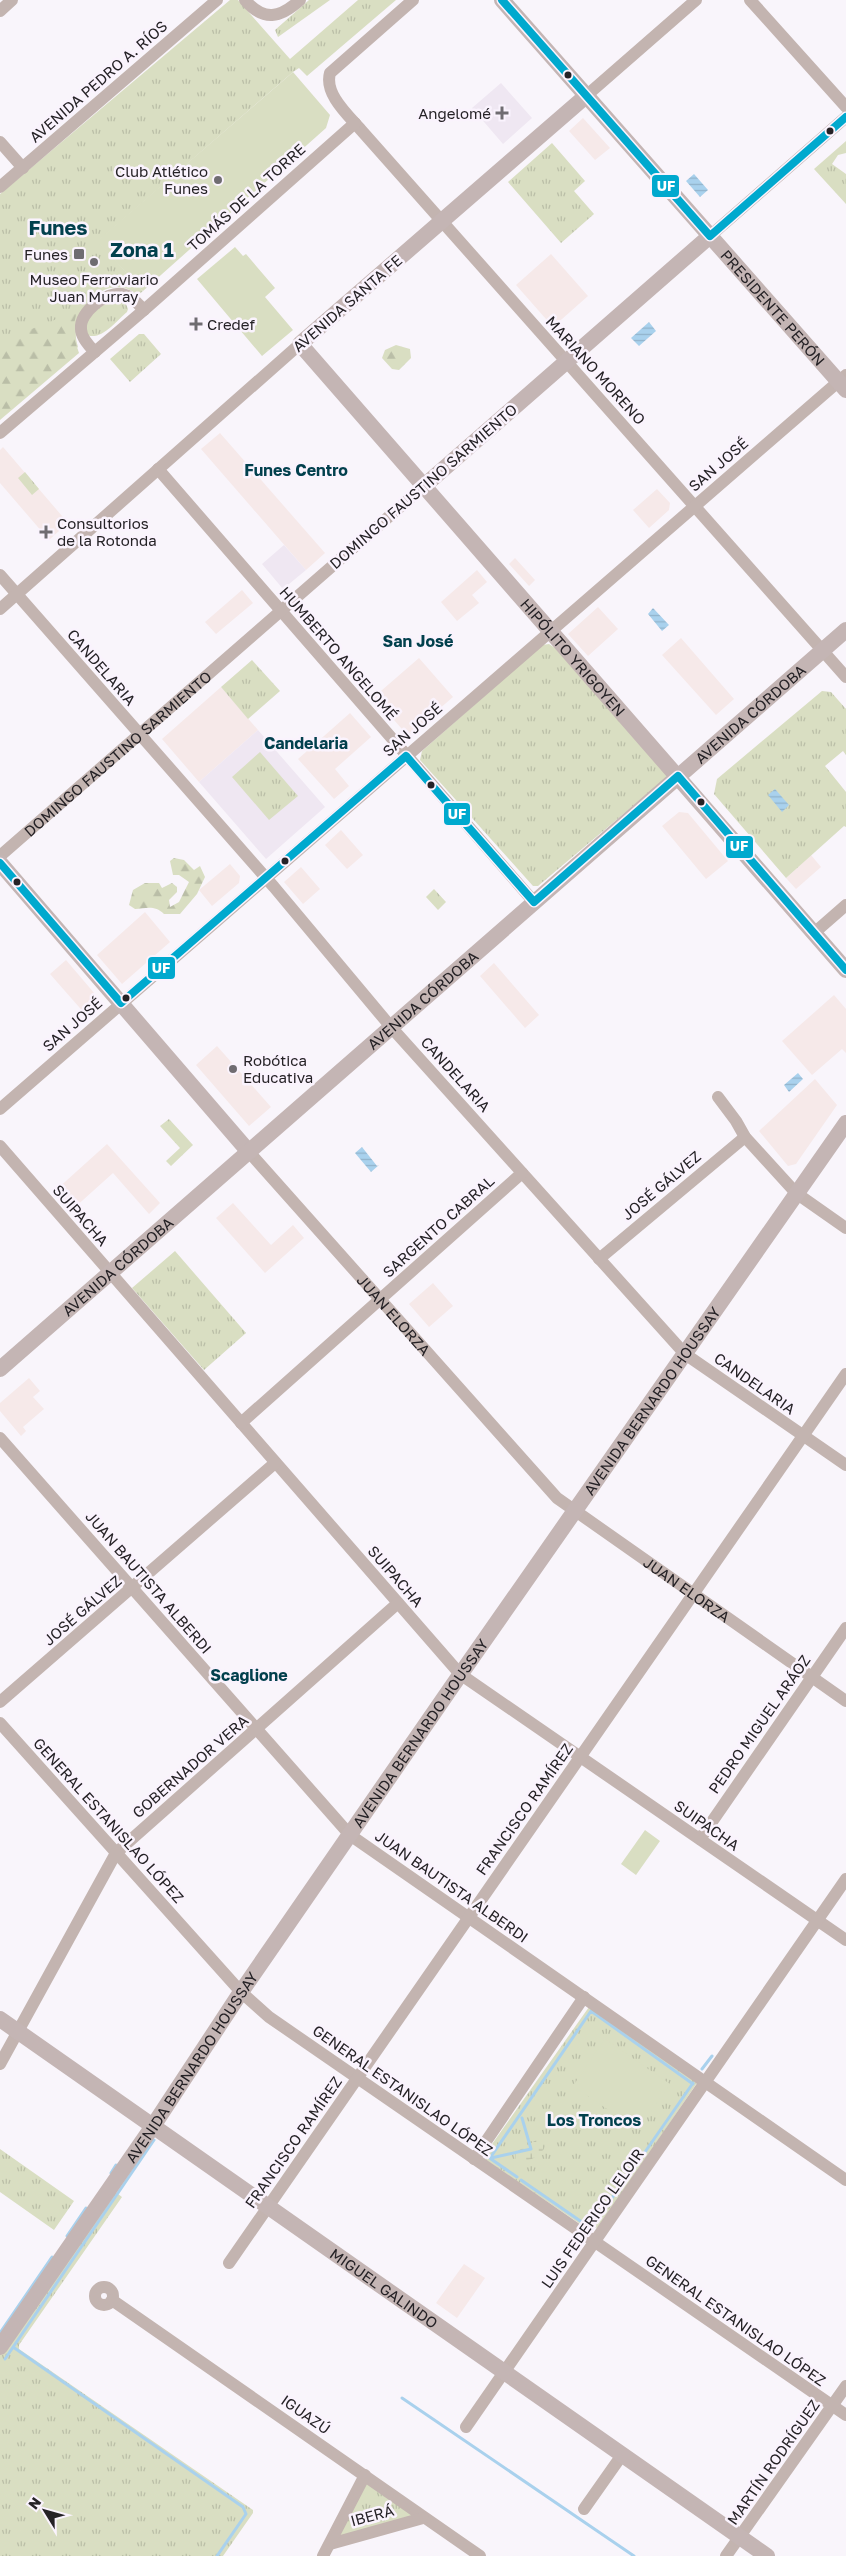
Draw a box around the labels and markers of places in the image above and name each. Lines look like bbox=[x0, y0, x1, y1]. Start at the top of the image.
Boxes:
unlabelled marker bbox=[563, 70, 573, 80]
place label: Angelomé bbox=[418, 104, 491, 122]
marker: Angelomé bbox=[495, 106, 509, 120]
unlabelled marker bbox=[825, 126, 835, 136]
place label: Club Atlético Funes bbox=[115, 162, 208, 197]
marker: Club Atlético Funes bbox=[212, 174, 224, 186]
place label: Funes bbox=[24, 245, 68, 263]
marker: Funes bbox=[72, 247, 86, 261]
marker: Museo Ferroviario Juan Murray bbox=[88, 256, 100, 268]
place label: Museo Ferroviario Juan Murray bbox=[30, 270, 158, 305]
place label: Credef bbox=[207, 315, 255, 333]
marker: Credef bbox=[189, 317, 203, 331]
place label: Consultorios de la Rotonda bbox=[57, 514, 157, 549]
marker: Consultorios de la Rotonda bbox=[39, 525, 53, 539]
unlabelled marker bbox=[426, 780, 436, 790]
unlabelled marker bbox=[696, 797, 706, 807]
unlabelled marker bbox=[280, 856, 290, 866]
unlabelled marker bbox=[12, 877, 22, 887]
unlabelled marker bbox=[121, 993, 131, 1003]
place label: Robótica Educativa bbox=[243, 1051, 313, 1086]
marker: Robótica Educativa bbox=[227, 1063, 239, 1075]

